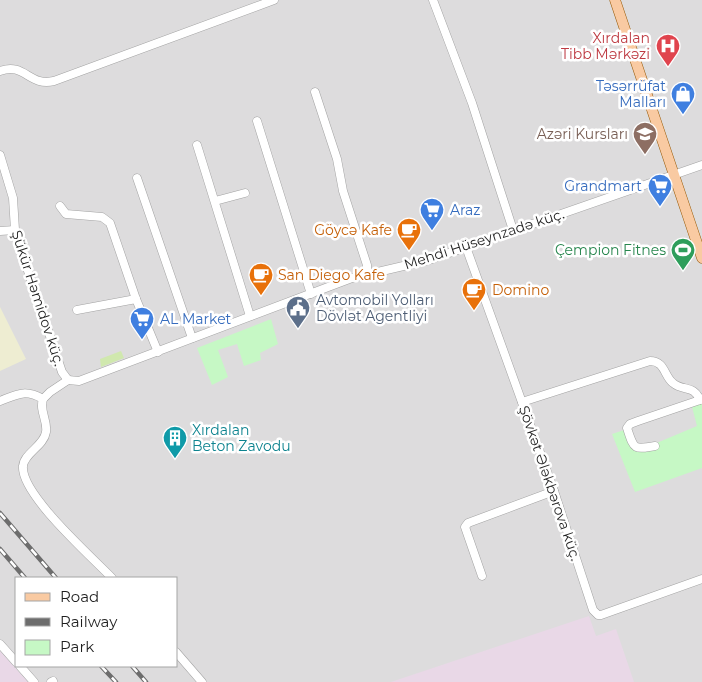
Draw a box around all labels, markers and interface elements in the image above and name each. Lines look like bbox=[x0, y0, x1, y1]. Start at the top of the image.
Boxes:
place label: Xırdalan Tibb Mərkəzi bbox=[561, 29, 650, 63]
hospital icon: Xırdalan Tibb Mərkəzi bbox=[655, 33, 681, 67]
place label: Təsərrüfat Malları bbox=[596, 77, 666, 111]
shop icon: Təsərrüfat Malları bbox=[670, 81, 696, 115]
school or university icon: Azəri Kursları bbox=[632, 121, 658, 155]
place label: Azəri Kursları bbox=[537, 125, 628, 143]
supermarket icon: Grandmart bbox=[647, 173, 673, 207]
place label: Grandmart bbox=[564, 177, 642, 195]
supermarket icon: Araz bbox=[419, 197, 445, 231]
place label: Araz bbox=[450, 201, 481, 219]
street label: Mehdi Hüseynzadə küç. bbox=[402, 205, 566, 273]
cafe icon: Göycə Kafe bbox=[396, 217, 422, 251]
place label: Göycə Kafe bbox=[314, 221, 392, 239]
street label: Şükür Həmidov küç. bbox=[8, 228, 68, 368]
sports icon: Çempion Fitnes bbox=[670, 237, 696, 271]
place label: Çempion Fitnes bbox=[555, 241, 666, 259]
cafe icon: San Diego Kafe bbox=[248, 262, 274, 296]
place label: San Diego Kafe bbox=[278, 266, 385, 284]
cafe icon: Domino bbox=[461, 277, 487, 311]
place label: Domino bbox=[492, 281, 549, 299]
place label: Avtomobil Yolları Dövlət Agentliyi bbox=[316, 291, 434, 325]
public building icon: Avtomobil Yolları Dövlət Agentliyi bbox=[285, 295, 311, 329]
supermarket icon: AL Market bbox=[129, 306, 155, 340]
place label: AL Market bbox=[160, 310, 232, 328]
street label: Şövkət Ələkbərova küç. bbox=[515, 403, 585, 563]
place label: Xırdalan Beton Zavodu bbox=[192, 421, 291, 455]
building icon: Xırdalan Beton Zavodu bbox=[162, 425, 188, 459]
legend bbox=[15, 577, 178, 667]
text: Road bbox=[60, 587, 99, 606]
text: Railway bbox=[60, 612, 118, 631]
text: Park bbox=[60, 637, 94, 656]

